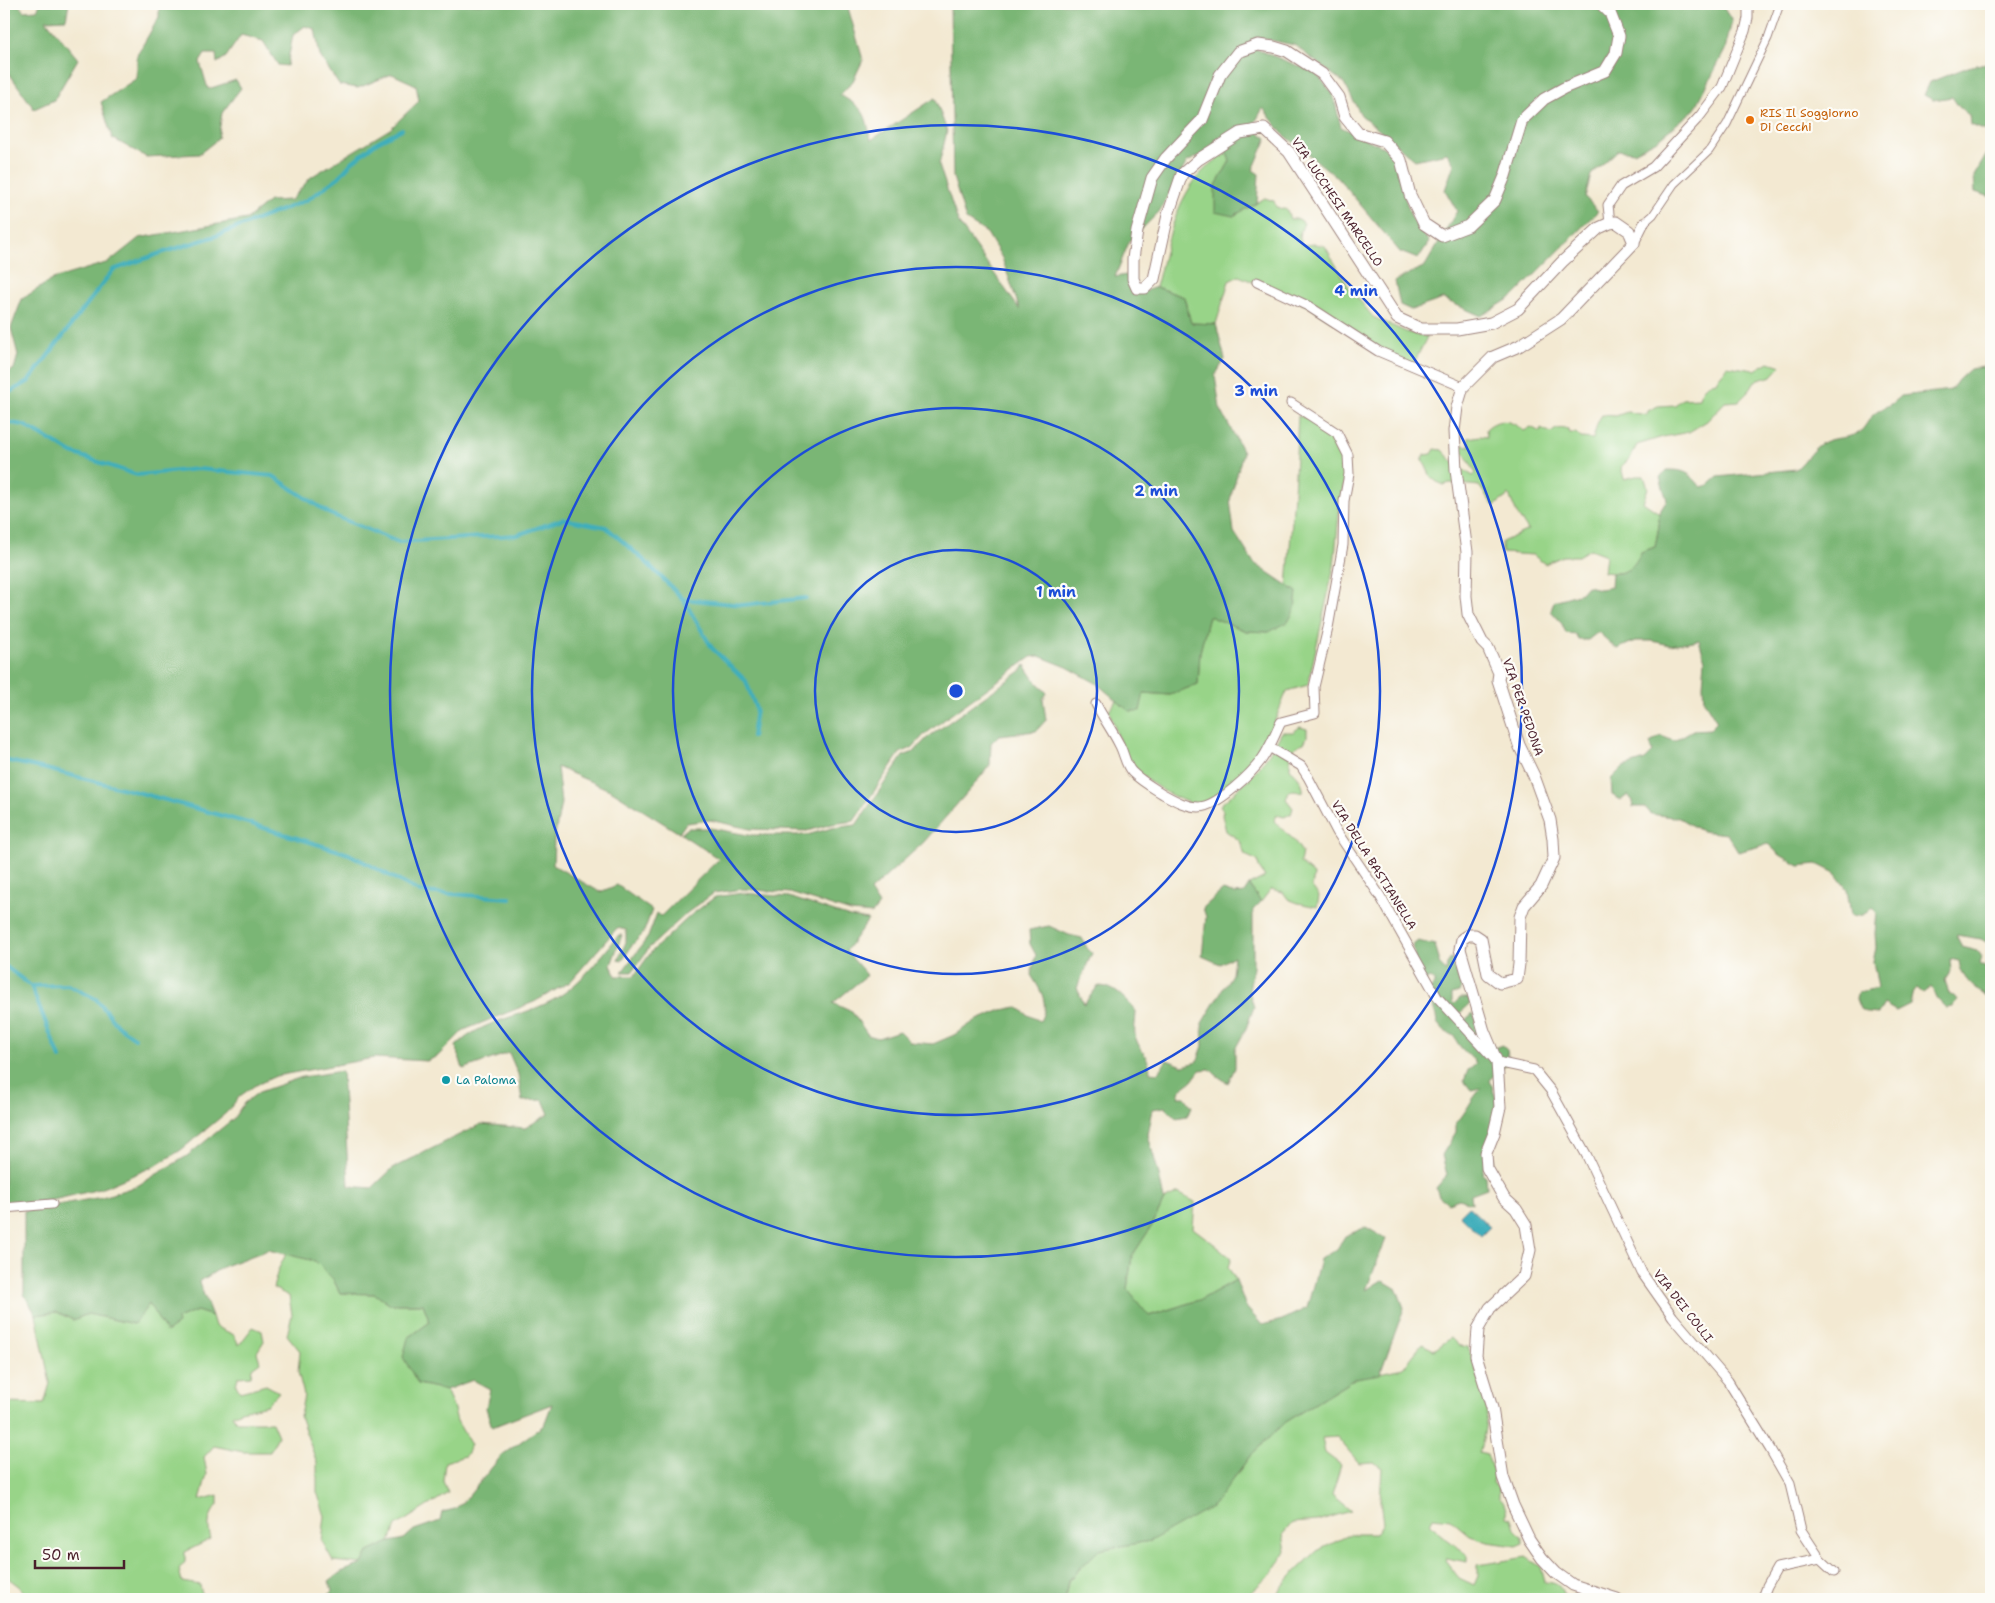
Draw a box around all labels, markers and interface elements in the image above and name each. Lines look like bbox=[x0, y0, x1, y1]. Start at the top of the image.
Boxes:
place label: RIS Il Soggiorno Di Cecchi bbox=[1760, 105, 1858, 135]
marker: RIS Il Soggiorno Di Cecchi bbox=[1744, 114, 1756, 126]
street label: VIA LUCCHESI MARCELLO bbox=[1288, 134, 1386, 270]
text: 4 min bbox=[1334, 281, 1378, 301]
text: 3 min bbox=[1234, 381, 1278, 401]
text: 2 min bbox=[1134, 481, 1178, 501]
text: 1 min bbox=[1036, 582, 1076, 602]
street label: VIA PER PEDONA bbox=[1499, 656, 1547, 758]
centre of rings bbox=[947, 682, 965, 700]
street label: VIA DELLA BASTIANELLA bbox=[1328, 797, 1421, 933]
place label: La Paloma bbox=[456, 1072, 517, 1088]
marker: La Paloma bbox=[440, 1074, 452, 1086]
street label: VIA DEI COLLI bbox=[1649, 1266, 1717, 1346]
scale bar bbox=[35, 1538, 124, 1570]
text: 50 m bbox=[42, 1545, 80, 1565]

